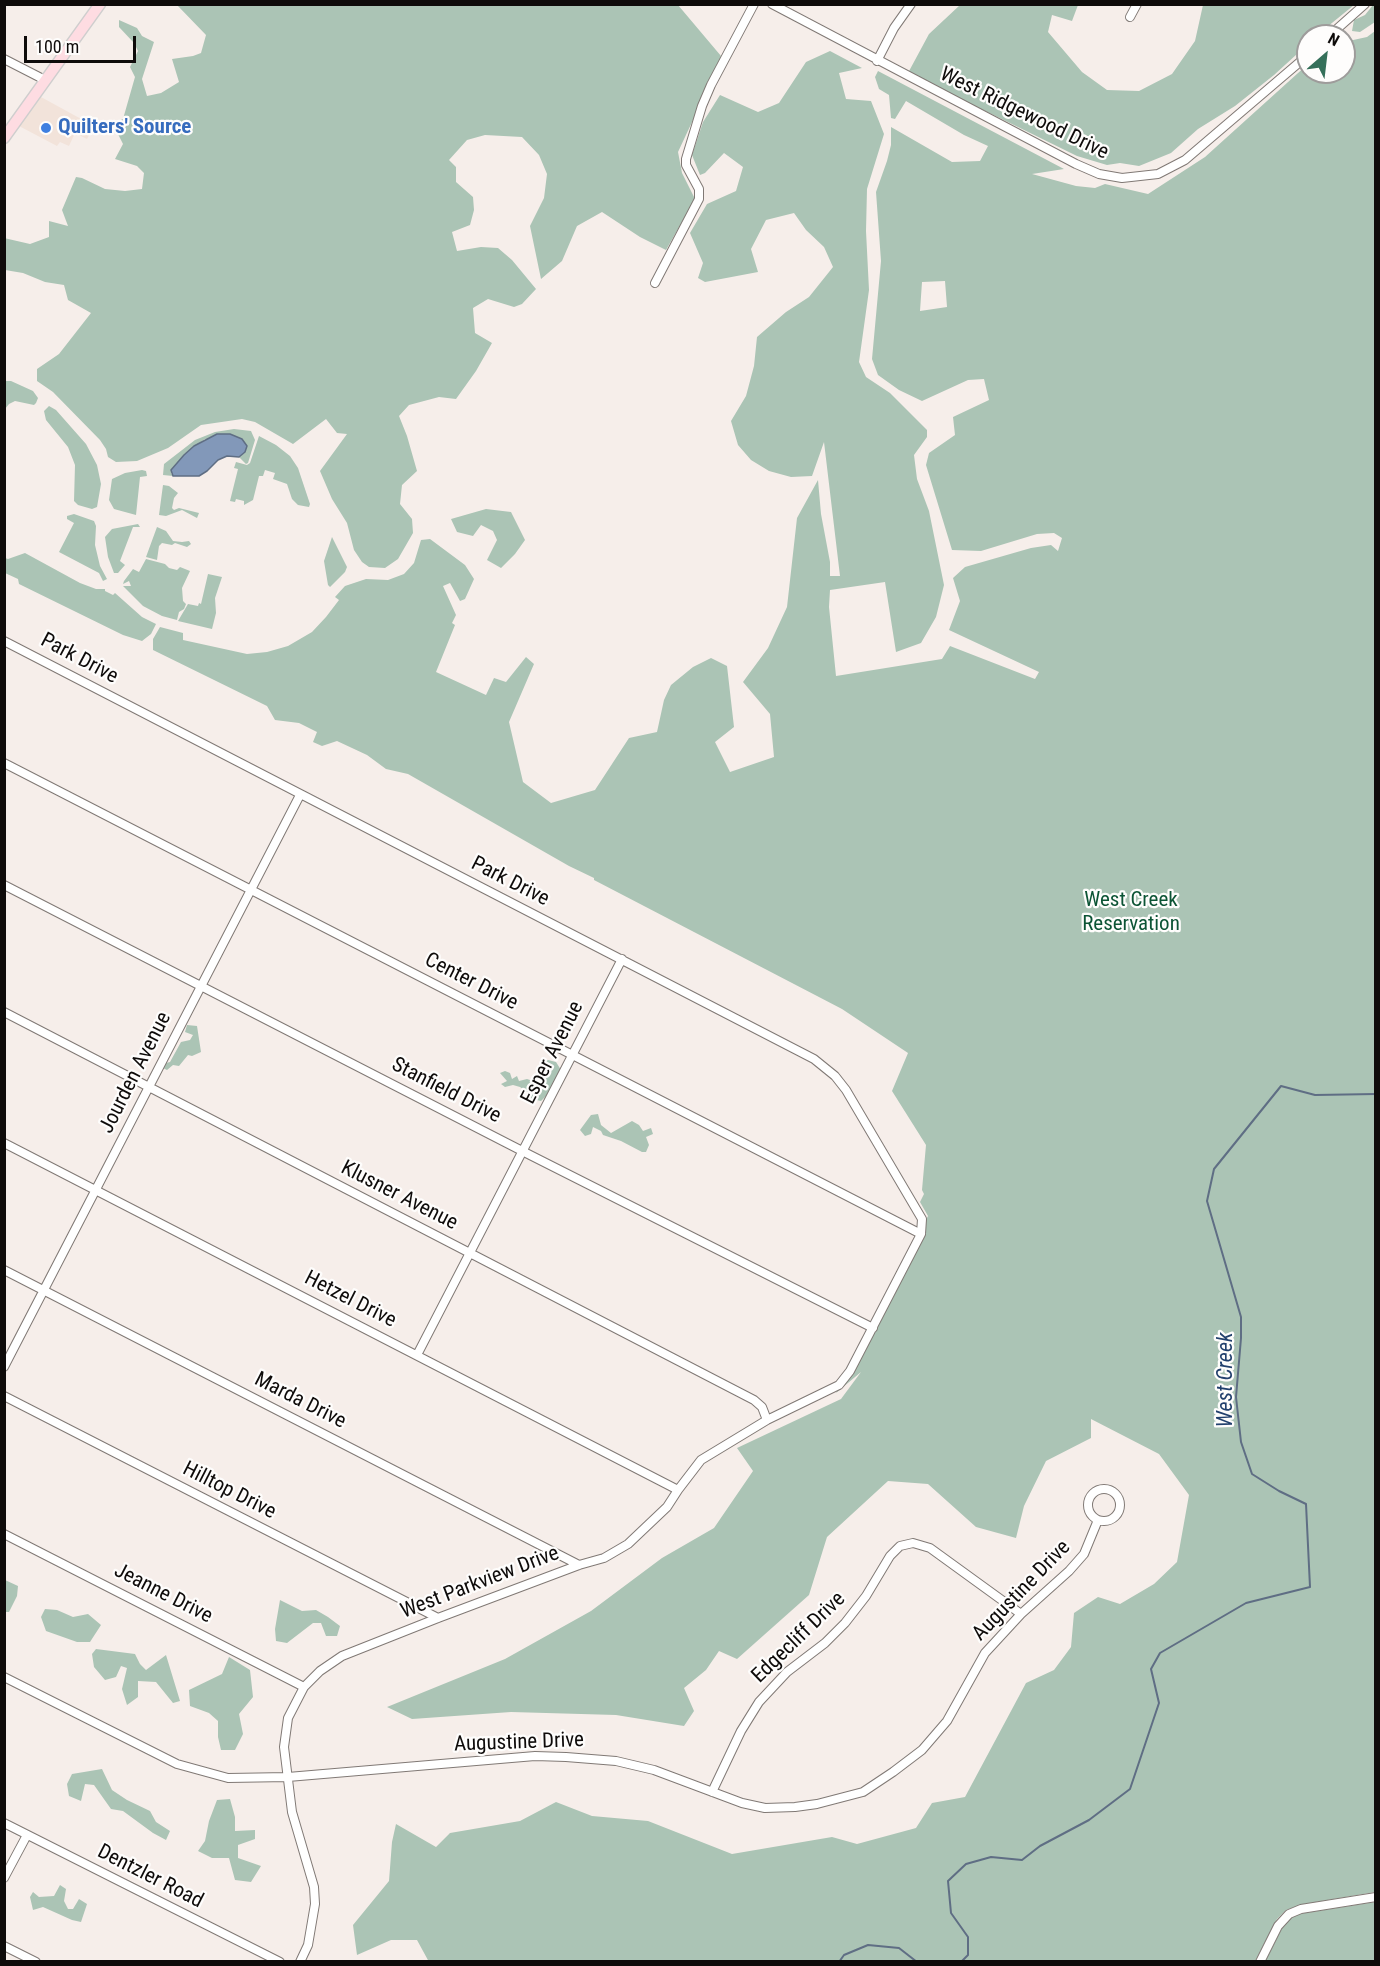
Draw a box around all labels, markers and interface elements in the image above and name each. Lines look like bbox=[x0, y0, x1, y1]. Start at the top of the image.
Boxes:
scale bar bbox=[27, 24, 140, 62]
north arrow bbox=[1296, 24, 1356, 84]
text: N bbox=[1325, 29, 1343, 50]
text: 100 m bbox=[35, 36, 79, 57]
street label: West Ridgewood Drive bbox=[936, 62, 1112, 166]
place label: Quilters' Source bbox=[58, 115, 191, 141]
marker: Quilters' Source bbox=[39, 121, 53, 135]
street label: Park Drive bbox=[36, 628, 122, 690]
street label: Park Drive bbox=[467, 852, 553, 912]
park label: West Creek Reservation bbox=[1082, 888, 1180, 938]
street label: Center Drive bbox=[420, 948, 522, 1016]
street label: Esper Avenue bbox=[516, 997, 590, 1109]
street label: Jourden Avenue bbox=[95, 1008, 177, 1138]
street label: Stanfield Drive bbox=[387, 1053, 505, 1129]
street label: Klusner Avenue bbox=[336, 1156, 462, 1236]
street label: Hetzel Drive bbox=[300, 1266, 400, 1334]
water label: West Creek bbox=[1213, 1333, 1239, 1427]
street label: Marda Drive bbox=[250, 1367, 350, 1435]
street label: Hilltop Drive bbox=[178, 1457, 280, 1525]
street label: Augustine Drive bbox=[968, 1535, 1076, 1647]
street label: West Parkview Drive bbox=[397, 1541, 563, 1625]
street label: Jeanne Drive bbox=[110, 1558, 216, 1630]
street label: Edgecliff Drive bbox=[747, 1587, 851, 1689]
street label: Augustine Drive bbox=[454, 1728, 584, 1758]
street label: Dentzler Road bbox=[93, 1840, 207, 1914]

